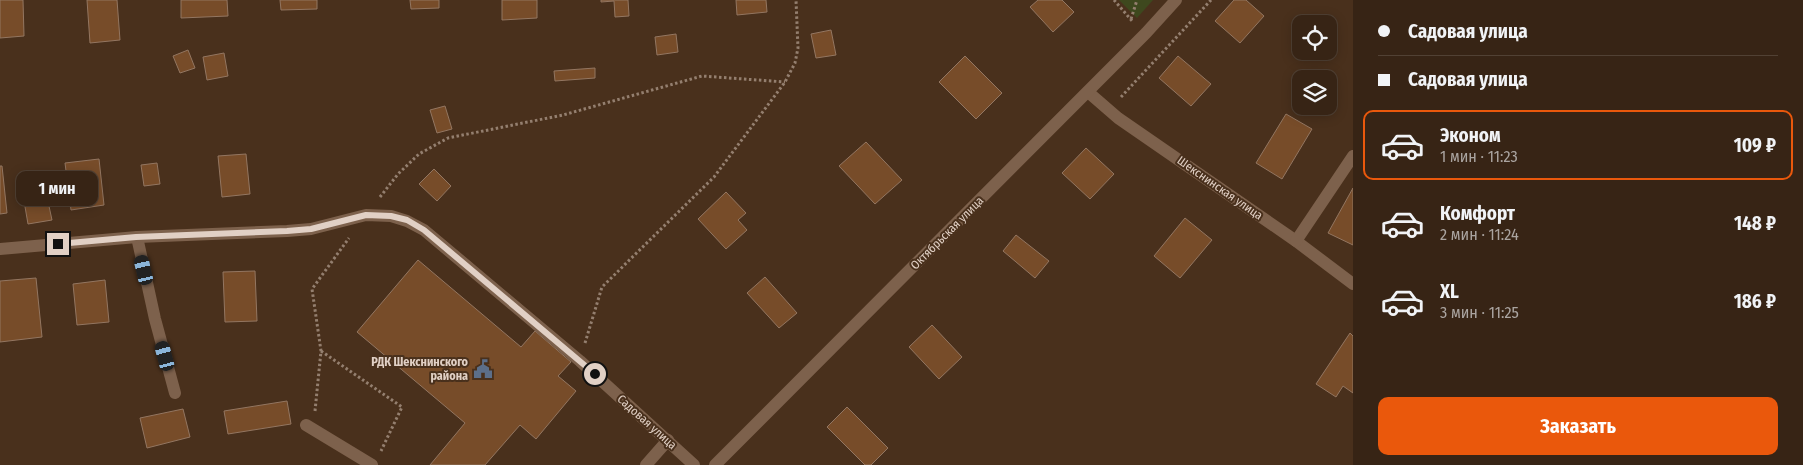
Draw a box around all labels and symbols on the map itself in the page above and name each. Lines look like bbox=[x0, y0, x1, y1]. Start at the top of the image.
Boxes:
street label: Шекснинская улица bbox=[1175, 153, 1265, 223]
callout: 1 мин bbox=[17, 172, 99, 206]
street label: Октябрьская улица bbox=[908, 194, 986, 272]
route end bbox=[47, 233, 69, 255]
car bbox=[133, 254, 154, 286]
car bbox=[153, 340, 176, 372]
place label: РДК Шекснинского района bbox=[371, 355, 469, 383]
public building icon: РДК Шекснинского района bbox=[472, 358, 494, 380]
route start bbox=[584, 363, 606, 385]
street label: Садовая улица bbox=[615, 392, 680, 452]

